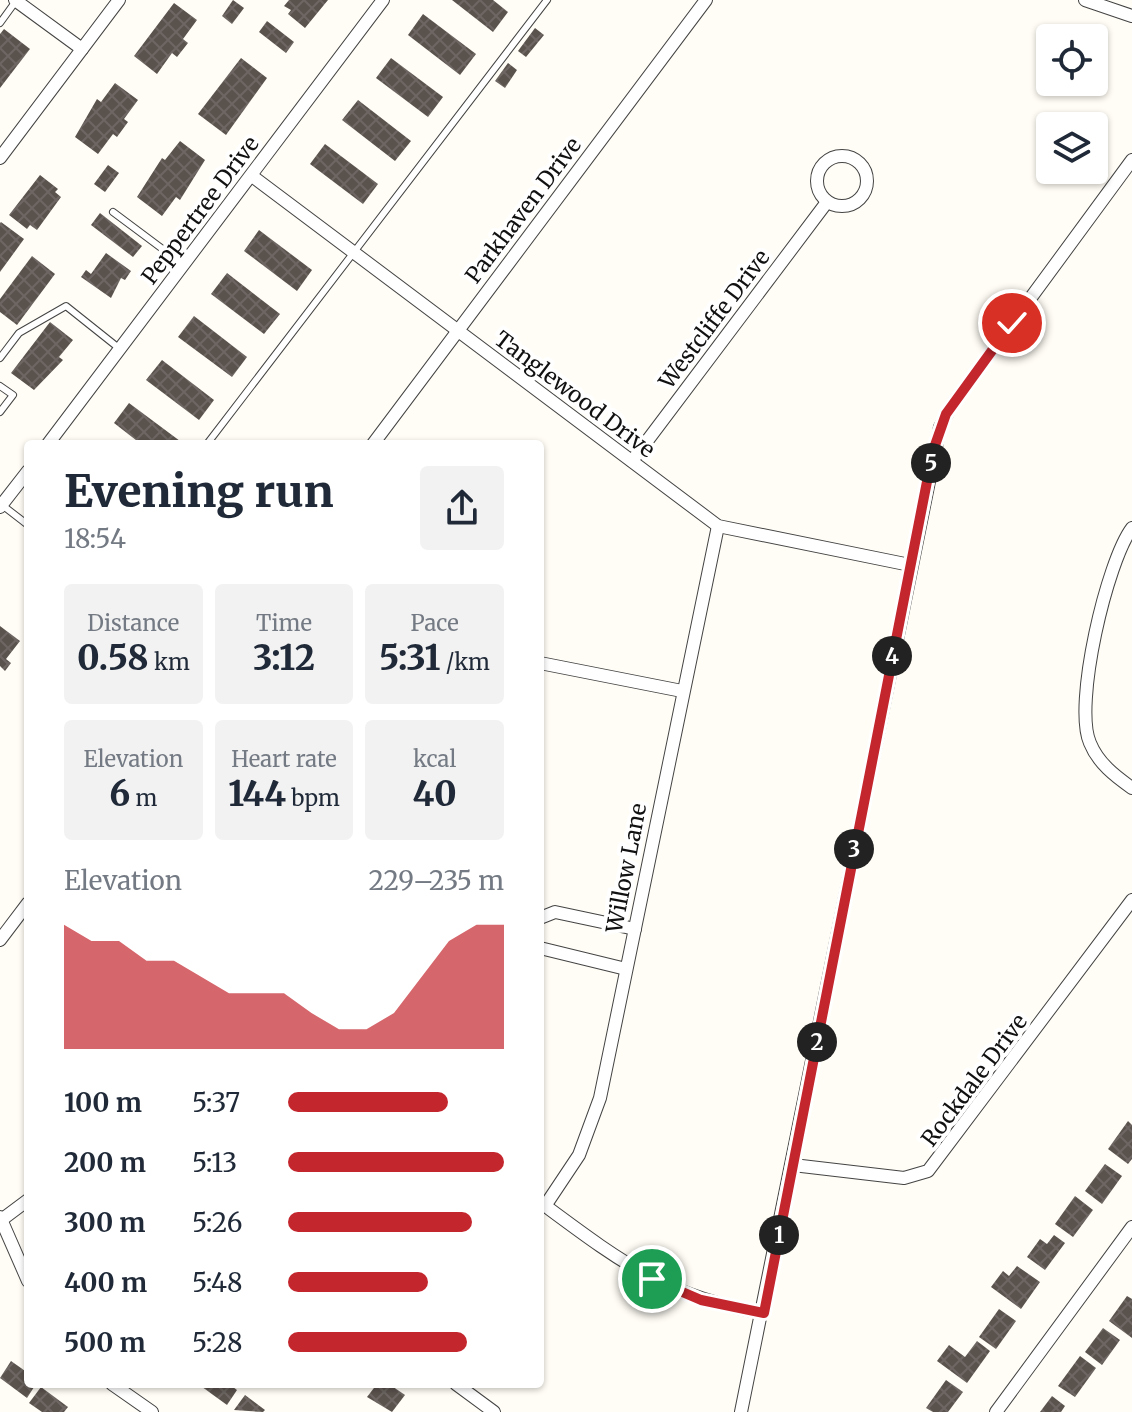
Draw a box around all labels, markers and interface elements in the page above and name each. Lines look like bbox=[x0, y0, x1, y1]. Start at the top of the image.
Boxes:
map controls bbox=[1036, 24, 1108, 184]
button: locate bbox=[1036, 24, 1108, 96]
button: layers bbox=[1036, 112, 1108, 184]
street label: Peppertree Drive bbox=[135, 130, 265, 290]
street label: Parkhaven Drive bbox=[459, 131, 587, 289]
street label: Westcliffe Drive bbox=[652, 244, 775, 395]
pin bbox=[978, 289, 1046, 357]
icon: check bbox=[990, 301, 1034, 345]
street label: Tanglewood Drive bbox=[489, 325, 661, 463]
pin: 5 bbox=[911, 443, 951, 483]
text: 5 bbox=[925, 449, 937, 477]
text: Evening run bbox=[64, 464, 333, 519]
button: share bbox=[420, 466, 504, 550]
text: 18:54 bbox=[64, 522, 126, 555]
text: Distance bbox=[87, 609, 179, 637]
text: Time bbox=[256, 609, 312, 637]
text: Pace bbox=[411, 609, 459, 637]
pin: 4 bbox=[872, 636, 912, 676]
text: 0.58 bbox=[77, 637, 149, 679]
text: 3:12 bbox=[253, 637, 315, 679]
text: 5:31 bbox=[379, 637, 440, 679]
text: 4 bbox=[885, 642, 899, 670]
text: km bbox=[149, 648, 190, 676]
text: /km bbox=[440, 648, 490, 676]
text: Elevation bbox=[83, 745, 183, 773]
text: Heart rate bbox=[231, 745, 337, 773]
text: kcal bbox=[413, 745, 456, 773]
text: 6 bbox=[109, 773, 130, 815]
text: 144 bbox=[228, 773, 286, 815]
text: 40 bbox=[413, 773, 457, 815]
text: m bbox=[130, 784, 157, 812]
text: bpm bbox=[286, 784, 340, 812]
street label: Willow Lane bbox=[600, 801, 652, 936]
pin: 3 bbox=[834, 829, 874, 869]
text: 3 bbox=[848, 835, 860, 863]
text: Elevation bbox=[64, 864, 182, 897]
text: 229–235 m bbox=[369, 864, 504, 897]
street label: Rockdale Drive bbox=[915, 1008, 1033, 1152]
pin: 2 bbox=[797, 1022, 837, 1062]
text: 2 bbox=[811, 1028, 823, 1056]
text: 100 m bbox=[64, 1086, 142, 1119]
text: 5:37 bbox=[192, 1086, 240, 1119]
text: 200 m bbox=[64, 1146, 146, 1179]
text: 5:13 bbox=[192, 1146, 237, 1179]
text: 300 m bbox=[64, 1206, 145, 1239]
text: 5:26 bbox=[192, 1206, 242, 1239]
pin: 1 bbox=[759, 1215, 799, 1255]
text: 1 bbox=[774, 1221, 784, 1249]
pin bbox=[618, 1245, 686, 1313]
icon: arrive bbox=[630, 1257, 674, 1301]
text: 400 m bbox=[64, 1266, 147, 1299]
text: 5:48 bbox=[192, 1266, 242, 1299]
text: 500 m bbox=[64, 1326, 146, 1359]
text: 5:28 bbox=[192, 1326, 242, 1359]

